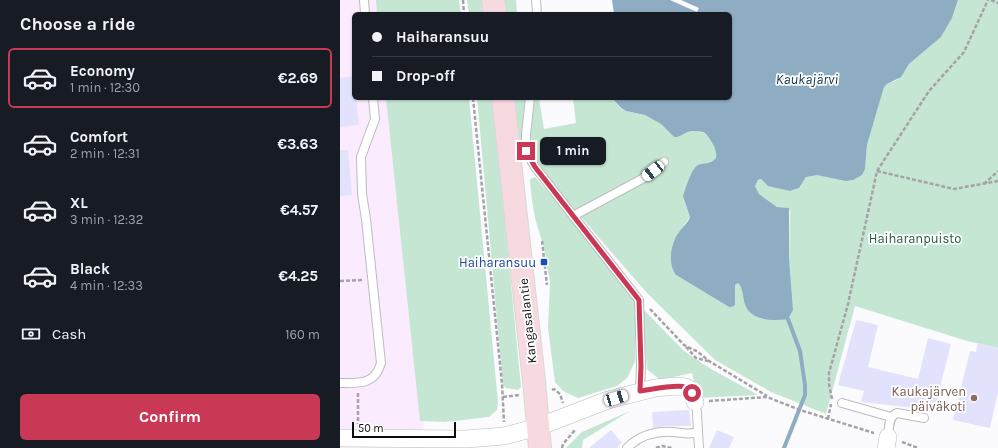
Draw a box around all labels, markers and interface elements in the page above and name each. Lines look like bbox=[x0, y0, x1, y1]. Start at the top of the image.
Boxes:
text: Choose a ride bbox=[20, 13, 135, 35]
text: Haiharansuu bbox=[396, 28, 489, 46]
icon: car bbox=[22, 60, 58, 96]
text: Economy bbox=[70, 62, 135, 80]
text: Drop-off bbox=[396, 67, 455, 85]
text: €2.69 bbox=[278, 69, 318, 87]
water label: Kaukajärvi bbox=[776, 71, 838, 88]
text: 1 min · 12:30 bbox=[70, 80, 140, 95]
icon: car bbox=[22, 126, 58, 162]
text: Comfort bbox=[70, 128, 128, 146]
text: €3.63 bbox=[278, 135, 318, 153]
callout: 1 min bbox=[540, 137, 606, 165]
route end bbox=[517, 142, 535, 160]
text: 1 min bbox=[557, 143, 589, 158]
text: 2 min · 12:31 bbox=[70, 146, 140, 161]
car bbox=[640, 159, 666, 183]
icon: car bbox=[22, 192, 58, 228]
text: XL bbox=[70, 194, 88, 212]
text: €4.57 bbox=[280, 201, 318, 219]
text: 3 min · 12:32 bbox=[70, 212, 143, 227]
park label: Haiharanpuisto bbox=[869, 231, 961, 246]
place label: Haiharansuu bbox=[459, 255, 536, 270]
marker: Haiharansuu bbox=[539, 257, 549, 267]
icon: car bbox=[22, 258, 58, 294]
text: Black bbox=[70, 260, 110, 278]
text: €4.25 bbox=[279, 267, 318, 285]
street label: Kangasalantie bbox=[516, 277, 539, 364]
text: 4 min · 12:33 bbox=[70, 278, 143, 293]
icon: cash bbox=[20, 323, 42, 345]
text: Cash bbox=[52, 325, 86, 343]
text: 160 m bbox=[285, 327, 320, 342]
route start bbox=[683, 384, 701, 402]
place label: Kaukajärven päiväkoti bbox=[892, 384, 966, 414]
car bbox=[603, 389, 629, 407]
marker: Kaukajärven päiväkoti bbox=[969, 393, 979, 403]
button: Confirm bbox=[20, 394, 320, 440]
scale bar bbox=[352, 420, 456, 439]
text: 50 m bbox=[358, 422, 384, 435]

